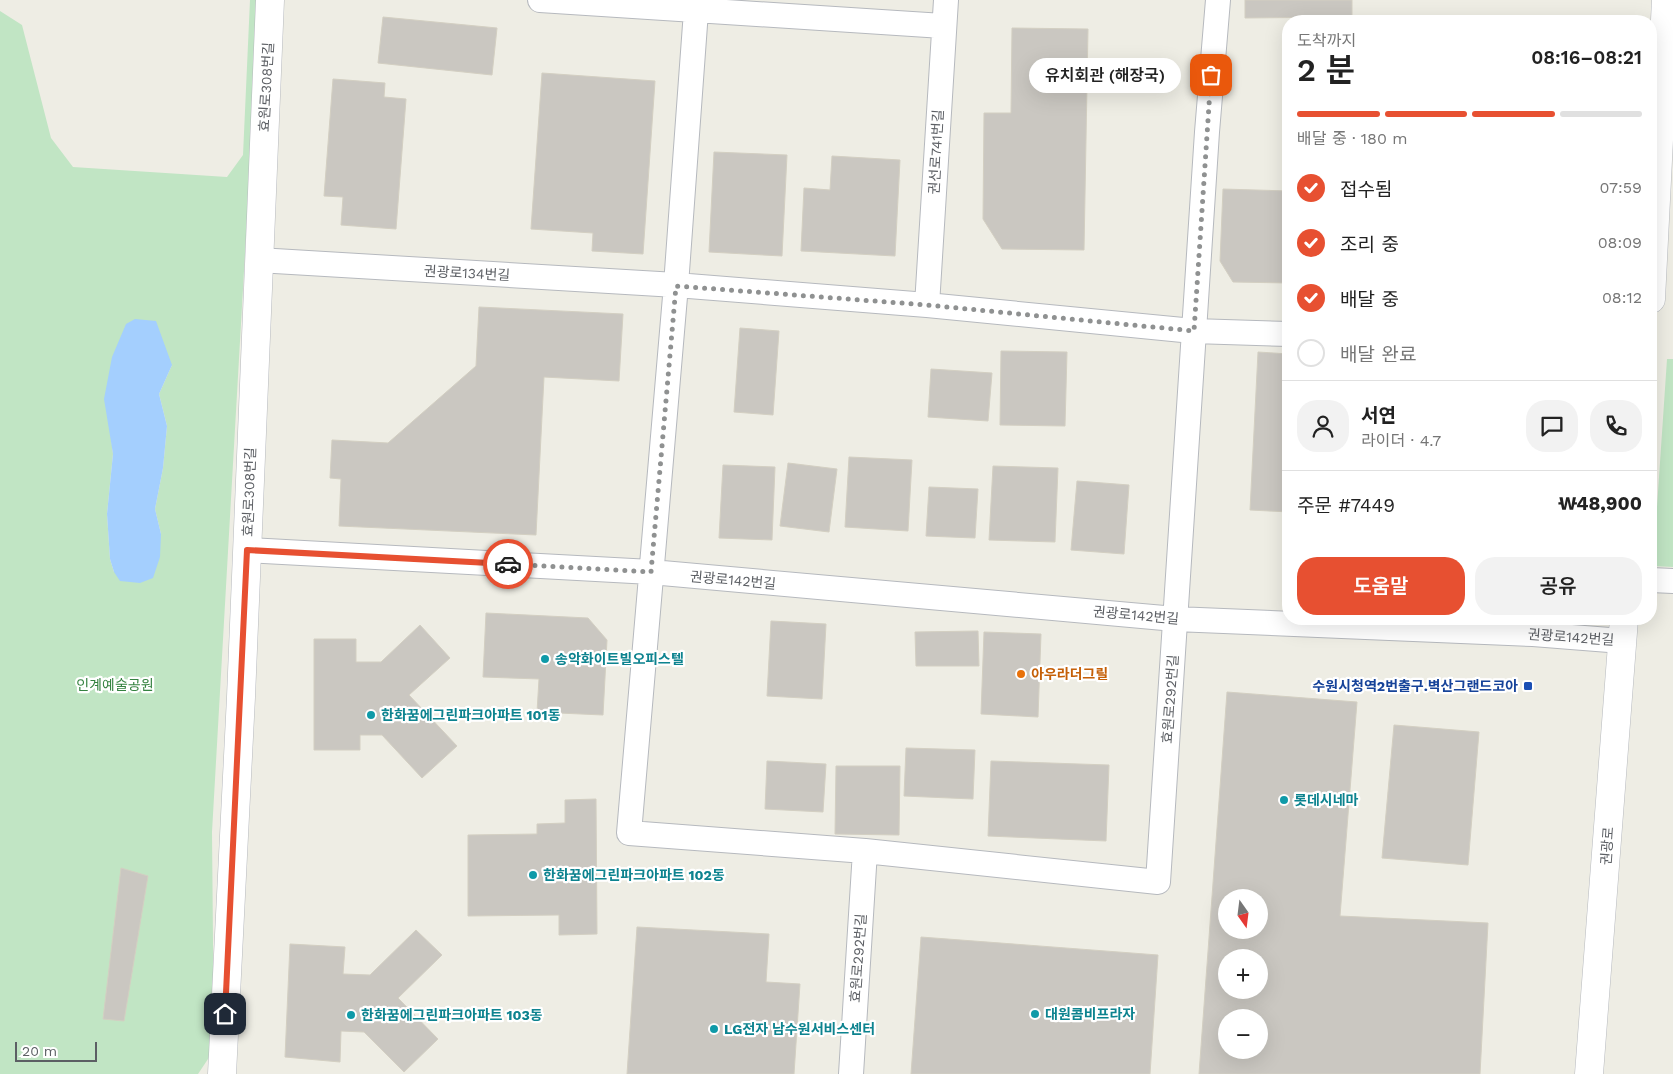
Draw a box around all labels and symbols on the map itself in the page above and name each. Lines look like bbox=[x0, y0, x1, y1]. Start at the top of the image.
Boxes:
street label: 효원로308번길 bbox=[256, 42, 276, 132]
pin bbox=[1190, 54, 1232, 96]
callout: 유치회관 (해장국) bbox=[1028, 58, 1181, 92]
street label: 권선로741번길 bbox=[926, 109, 946, 195]
street label: 권광로134번길 bbox=[423, 263, 511, 283]
street label: 효원로308번길 bbox=[239, 447, 259, 537]
courier bbox=[483, 539, 533, 589]
street label: 권광로142번길 bbox=[689, 568, 777, 592]
street label: 권광로142번길 bbox=[1092, 603, 1180, 627]
street label: 권광로142번길 bbox=[1527, 626, 1615, 648]
place label: 송악화이트빌오피스텔 bbox=[555, 651, 684, 667]
marker: 송악화이트빌오피스텔 bbox=[539, 653, 551, 665]
street label: 효원로292번길 bbox=[1159, 654, 1181, 744]
place label: 아우라더그릴 bbox=[1031, 666, 1108, 682]
marker: 아우라더그릴 bbox=[1015, 668, 1027, 680]
park label: 인계예술공원 bbox=[76, 677, 154, 693]
place label: 수원시청역2번출구.벽산그랜드코아 bbox=[1312, 678, 1518, 694]
marker: 수원시청역2번출구.벽산그랜드코아 bbox=[1522, 680, 1534, 692]
place label: 한화꿈에그린파크아파트 101동 bbox=[381, 707, 561, 723]
marker: 한화꿈에그린파크아파트 101동 bbox=[365, 709, 377, 721]
place label: 롯데시네마 bbox=[1294, 792, 1359, 808]
marker: 롯데시네마 bbox=[1278, 794, 1290, 806]
street label: 권광로 bbox=[1598, 826, 1616, 866]
place label: 한화꿈에그린파크아파트 102동 bbox=[543, 867, 725, 883]
marker: 한화꿈에그린파크아파트 102동 bbox=[527, 869, 539, 881]
north arrow bbox=[1218, 889, 1268, 939]
street label: 효원로292번길 bbox=[847, 913, 869, 1003]
pin bbox=[204, 993, 246, 1035]
place label: 대원콤비프라자 bbox=[1045, 1006, 1135, 1022]
place label: 한화꿈에그린파크아파트 103동 bbox=[361, 1007, 543, 1023]
marker: 대원콤비프라자 bbox=[1029, 1008, 1041, 1020]
marker: 한화꿈에그린파크아파트 103동 bbox=[345, 1009, 357, 1021]
place label: LG전자 남수원서비스센터 bbox=[724, 1021, 875, 1037]
marker: LG전자 남수원서비스센터 bbox=[708, 1023, 720, 1035]
scale bar bbox=[15, 1039, 98, 1062]

